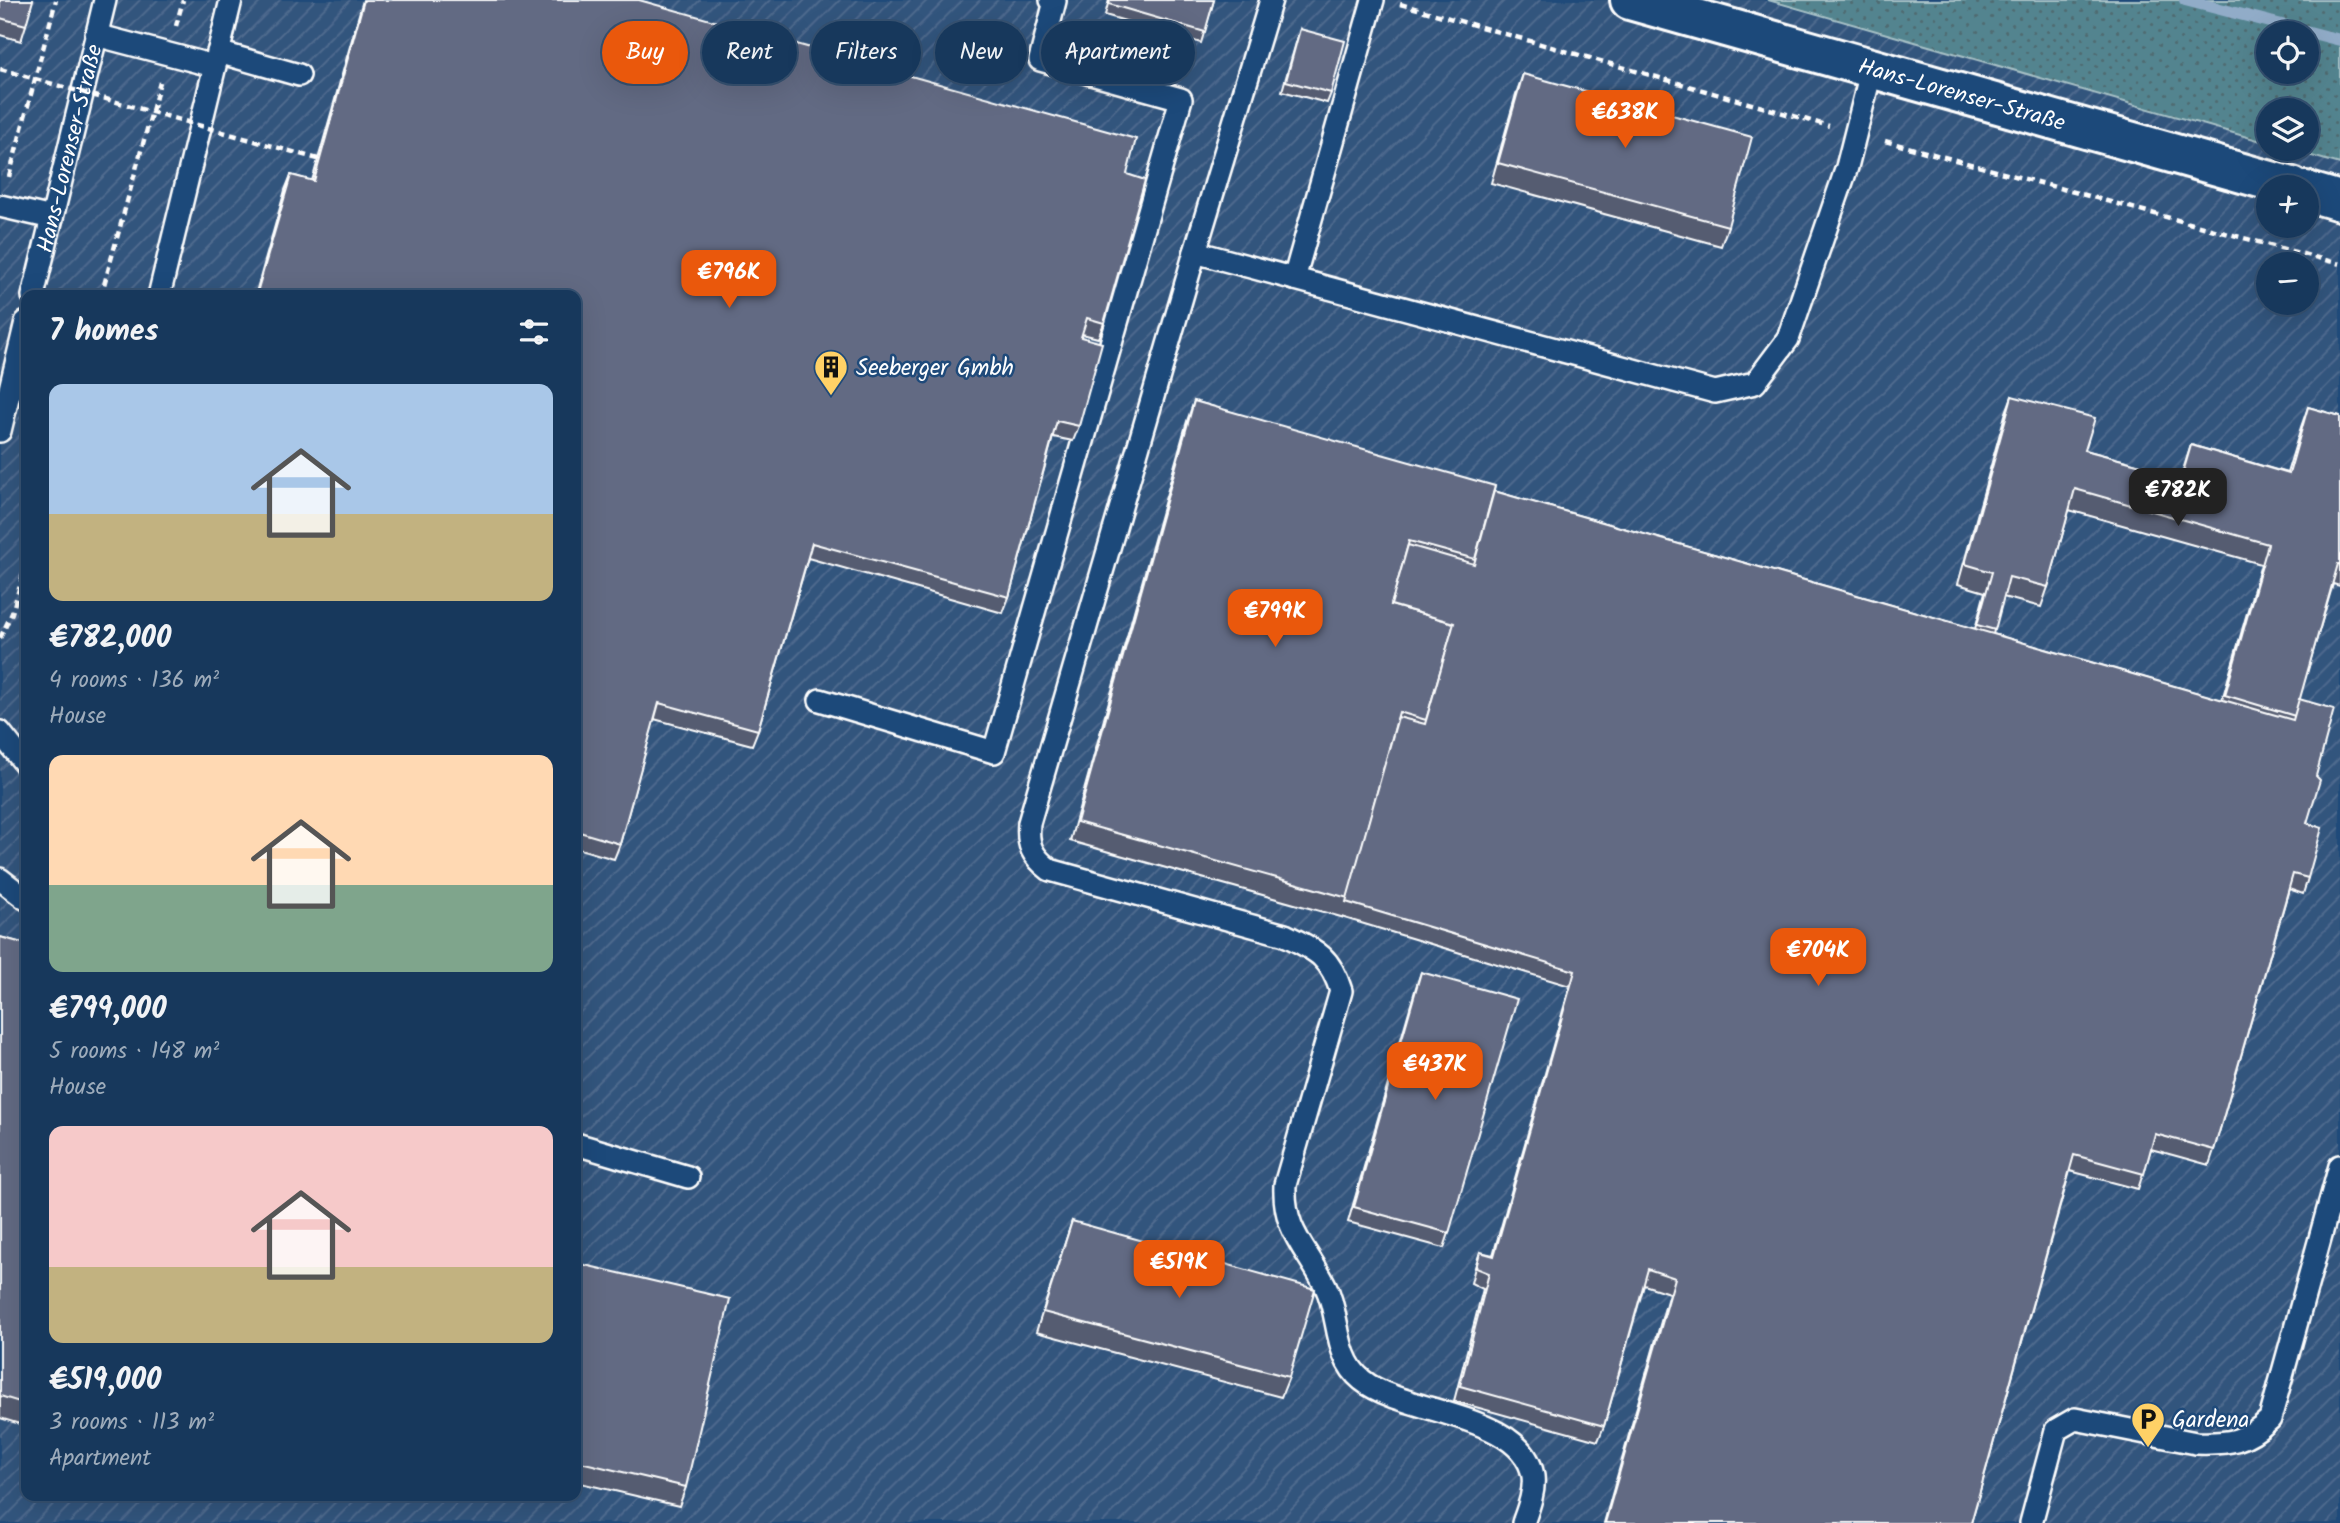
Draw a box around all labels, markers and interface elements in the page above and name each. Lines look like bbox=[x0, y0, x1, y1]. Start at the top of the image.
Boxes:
chip: Buy bbox=[602, 21, 688, 84]
chip: Rent bbox=[702, 21, 797, 84]
chip: Filters bbox=[811, 21, 921, 84]
chip: New bbox=[935, 21, 1027, 84]
chip: Apartment bbox=[1041, 21, 1195, 84]
map controls bbox=[2256, 21, 2319, 315]
button: locate bbox=[2256, 21, 2319, 84]
street label: Hans-Lorenser-Straße bbox=[28, 41, 114, 257]
street label: Hans-Lorenser-Straße bbox=[1854, 49, 2069, 142]
pin: €638K bbox=[1576, 90, 1674, 150]
text: €638K bbox=[1591, 95, 1659, 131]
button: layers bbox=[2256, 98, 2319, 161]
button: + bbox=[2256, 175, 2319, 238]
pin: €796K bbox=[680, 250, 778, 310]
button: − bbox=[2256, 252, 2319, 315]
text: €796K bbox=[697, 255, 761, 291]
text: 7 homes bbox=[49, 308, 159, 356]
icon: filters bbox=[515, 313, 553, 351]
building icon: Seeberger Gmbh bbox=[812, 348, 850, 397]
place label: Seeberger Gmbh bbox=[856, 351, 1014, 387]
icon: home bbox=[238, 430, 364, 556]
pin: €782K bbox=[2129, 468, 2227, 528]
text: €782K bbox=[2145, 473, 2211, 509]
pin: €799K bbox=[1226, 590, 1324, 649]
text: €799K bbox=[1244, 594, 1306, 630]
text: €782,000 bbox=[49, 615, 171, 663]
text: 4 rooms · 136 m² bbox=[49, 663, 219, 699]
text: House bbox=[49, 699, 106, 735]
icon: home bbox=[238, 801, 364, 927]
pin: €704K bbox=[1769, 928, 1867, 988]
text: €704K bbox=[1786, 933, 1850, 969]
text: €799,000 bbox=[49, 986, 167, 1034]
text: 5 rooms · 148 m² bbox=[49, 1034, 219, 1070]
pin: €437K bbox=[1386, 1042, 1484, 1102]
text: €437K bbox=[1403, 1047, 1467, 1083]
text: House bbox=[49, 1070, 106, 1106]
icon: home bbox=[238, 1172, 364, 1298]
pin: €519K bbox=[1130, 1240, 1228, 1300]
text: €519K bbox=[1150, 1245, 1208, 1281]
text: €519,000 bbox=[49, 1357, 161, 1405]
parking icon: Gardena bbox=[2129, 1400, 2167, 1449]
place label: Gardena bbox=[2172, 1403, 2249, 1439]
text: 3 rooms · 113 m² bbox=[49, 1405, 214, 1441]
text: Apartment bbox=[49, 1441, 151, 1477]

